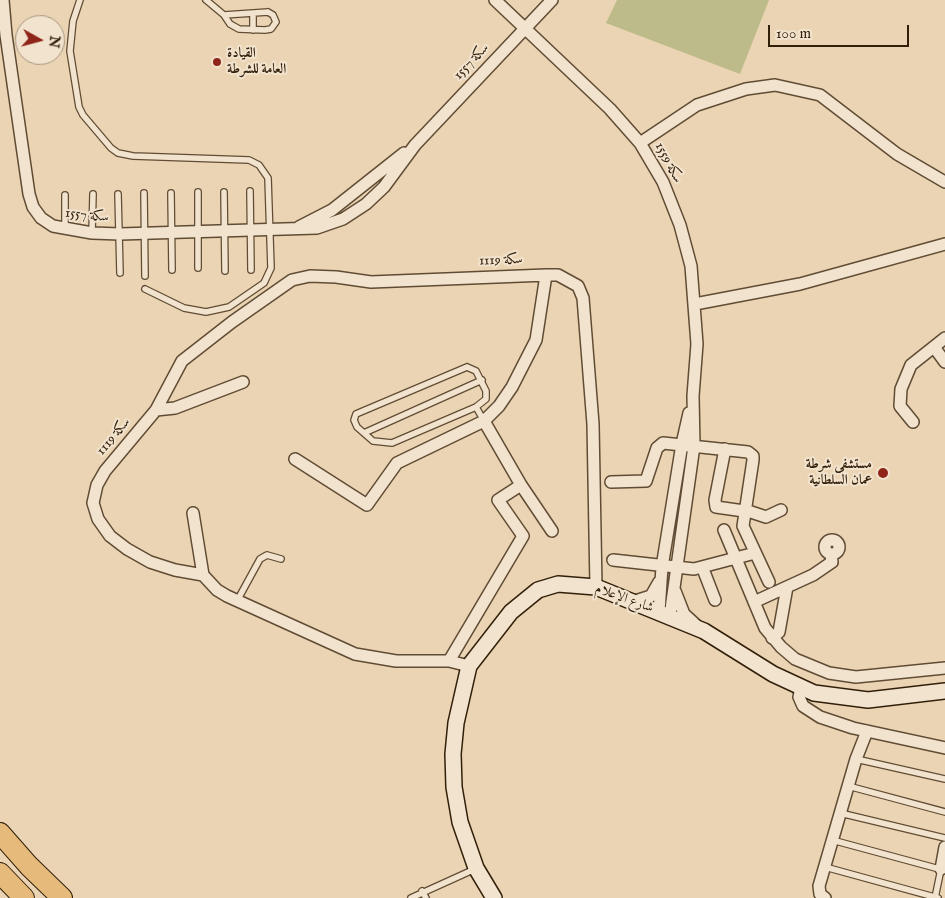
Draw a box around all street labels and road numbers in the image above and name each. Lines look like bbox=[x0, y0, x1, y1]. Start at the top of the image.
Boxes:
street label: سكة 1557 bbox=[451, 40, 493, 84]
street label: سكة 1559 bbox=[650, 140, 686, 186]
street label: سكة 1557 bbox=[64, 205, 110, 227]
street label: سكة 1119 bbox=[479, 252, 523, 270]
street label: سكة 1119 bbox=[93, 415, 135, 459]
street label: شارع الإعلام bbox=[593, 581, 655, 617]

